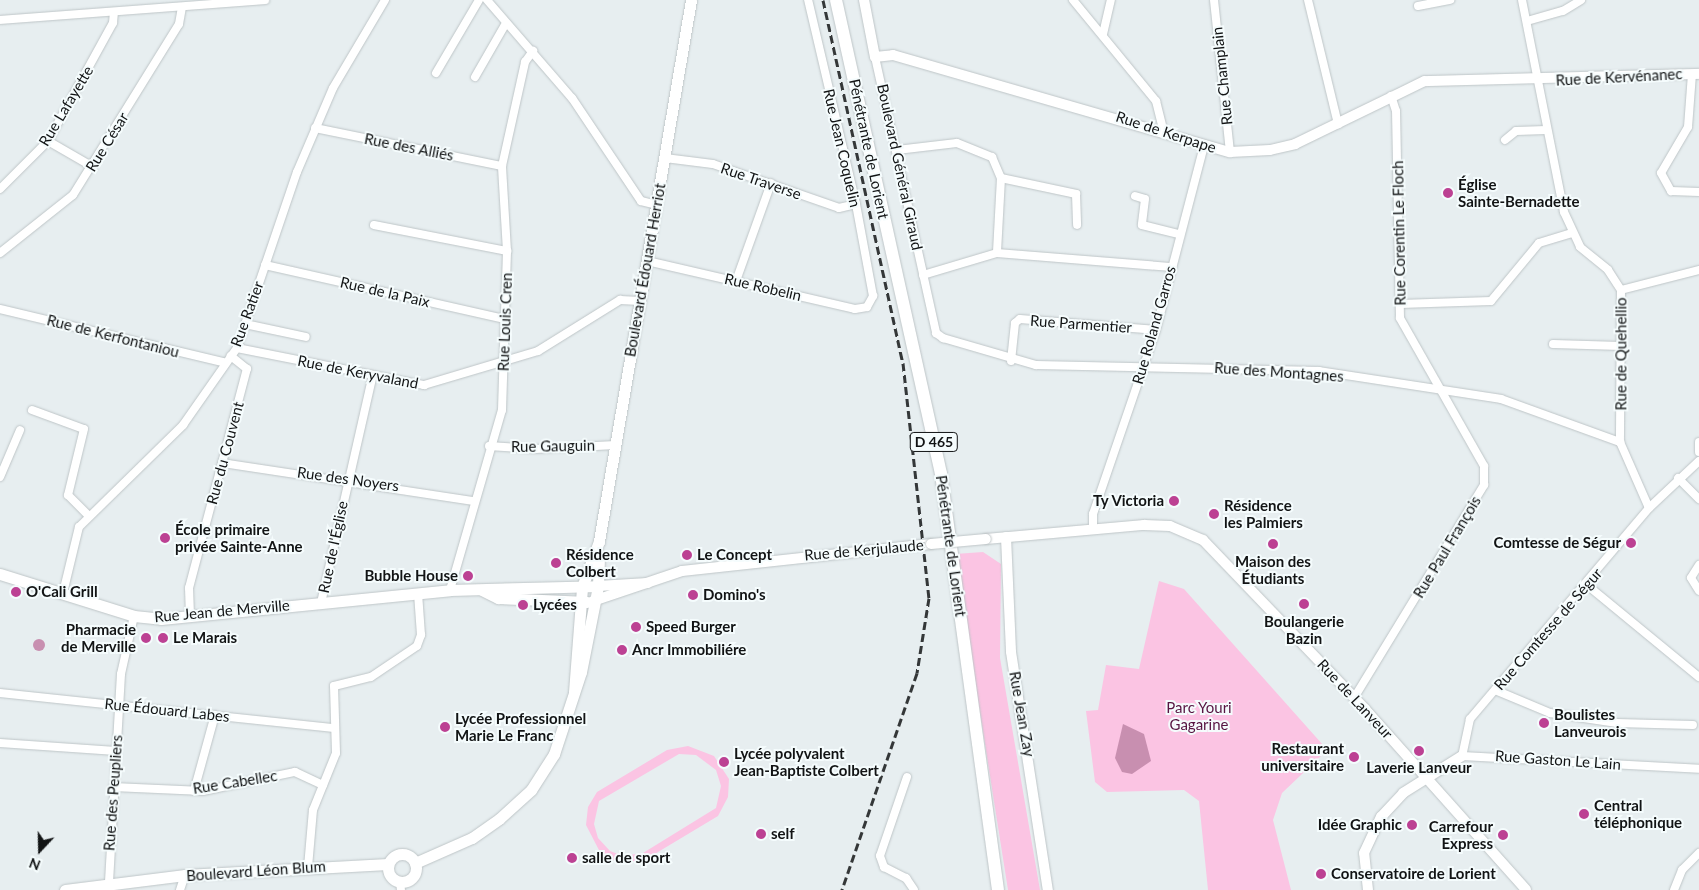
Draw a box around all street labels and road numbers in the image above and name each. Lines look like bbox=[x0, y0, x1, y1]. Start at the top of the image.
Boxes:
street label: Rue Champlain bbox=[1208, 26, 1236, 126]
street label: Rue Lafayette bbox=[35, 63, 97, 149]
street label: Rue de Kervénanec bbox=[1555, 65, 1683, 89]
street label: Pénétrante de Lorient bbox=[845, 77, 893, 221]
street label: Boulevard Général Giraud bbox=[874, 82, 926, 252]
street label: Rue Jean Coquelin bbox=[820, 87, 864, 209]
street label: Rue de Kerpape bbox=[1114, 107, 1218, 157]
street label: Rue César bbox=[82, 109, 132, 175]
street label: Rue des Alliés bbox=[363, 129, 455, 165]
street label: Rue Traverse bbox=[718, 159, 804, 203]
street label: Rue Corentin Le Floch bbox=[1389, 160, 1409, 306]
street label: Boulevard Édouard Herriot bbox=[621, 182, 669, 358]
street label: Rue Roland Garros bbox=[1129, 264, 1179, 386]
street label: Rue Robelin bbox=[723, 269, 803, 305]
street label: Rue Louis Cren bbox=[494, 272, 516, 372]
street label: Rue de la Paix bbox=[338, 273, 432, 311]
street label: Rue Ratier bbox=[227, 279, 267, 349]
street label: Rue de Quehellio bbox=[1612, 297, 1630, 411]
street label: Rue de Kerfontaniou bbox=[45, 311, 181, 361]
street label: Rue Parmentier bbox=[1029, 311, 1133, 337]
street label: Rue de Keryvaland bbox=[296, 351, 420, 393]
street label: Rue des Montagnes bbox=[1214, 358, 1344, 386]
street label: Rue du Couvent bbox=[203, 400, 247, 506]
road number: D 465 bbox=[909, 431, 959, 454]
street label: Rue Gauguin bbox=[511, 436, 595, 456]
street label: Rue des Noyers bbox=[296, 463, 400, 495]
street label: Pénétrante de Lorient bbox=[932, 474, 970, 618]
street label: Rue Paul François bbox=[1409, 493, 1485, 601]
street label: Rue de l'Église bbox=[314, 499, 352, 595]
street label: Rue de Kerjulaude bbox=[804, 536, 924, 564]
street label: Rue Comtesse de Ségur bbox=[1490, 564, 1606, 694]
street label: Rue Jean de Merville bbox=[153, 596, 291, 626]
street label: Rue de Lanveur bbox=[1314, 656, 1396, 742]
street label: Rue Jean Zay bbox=[1006, 670, 1038, 758]
street label: Rue Édouard Labes bbox=[104, 694, 230, 726]
street label: Rue des Peupliers bbox=[100, 734, 126, 852]
street label: Rue Gaston Le Lain bbox=[1494, 747, 1622, 773]
street label: Rue Cabellec bbox=[192, 766, 278, 798]
street label: Boulevard Léon Blum bbox=[186, 857, 326, 885]

